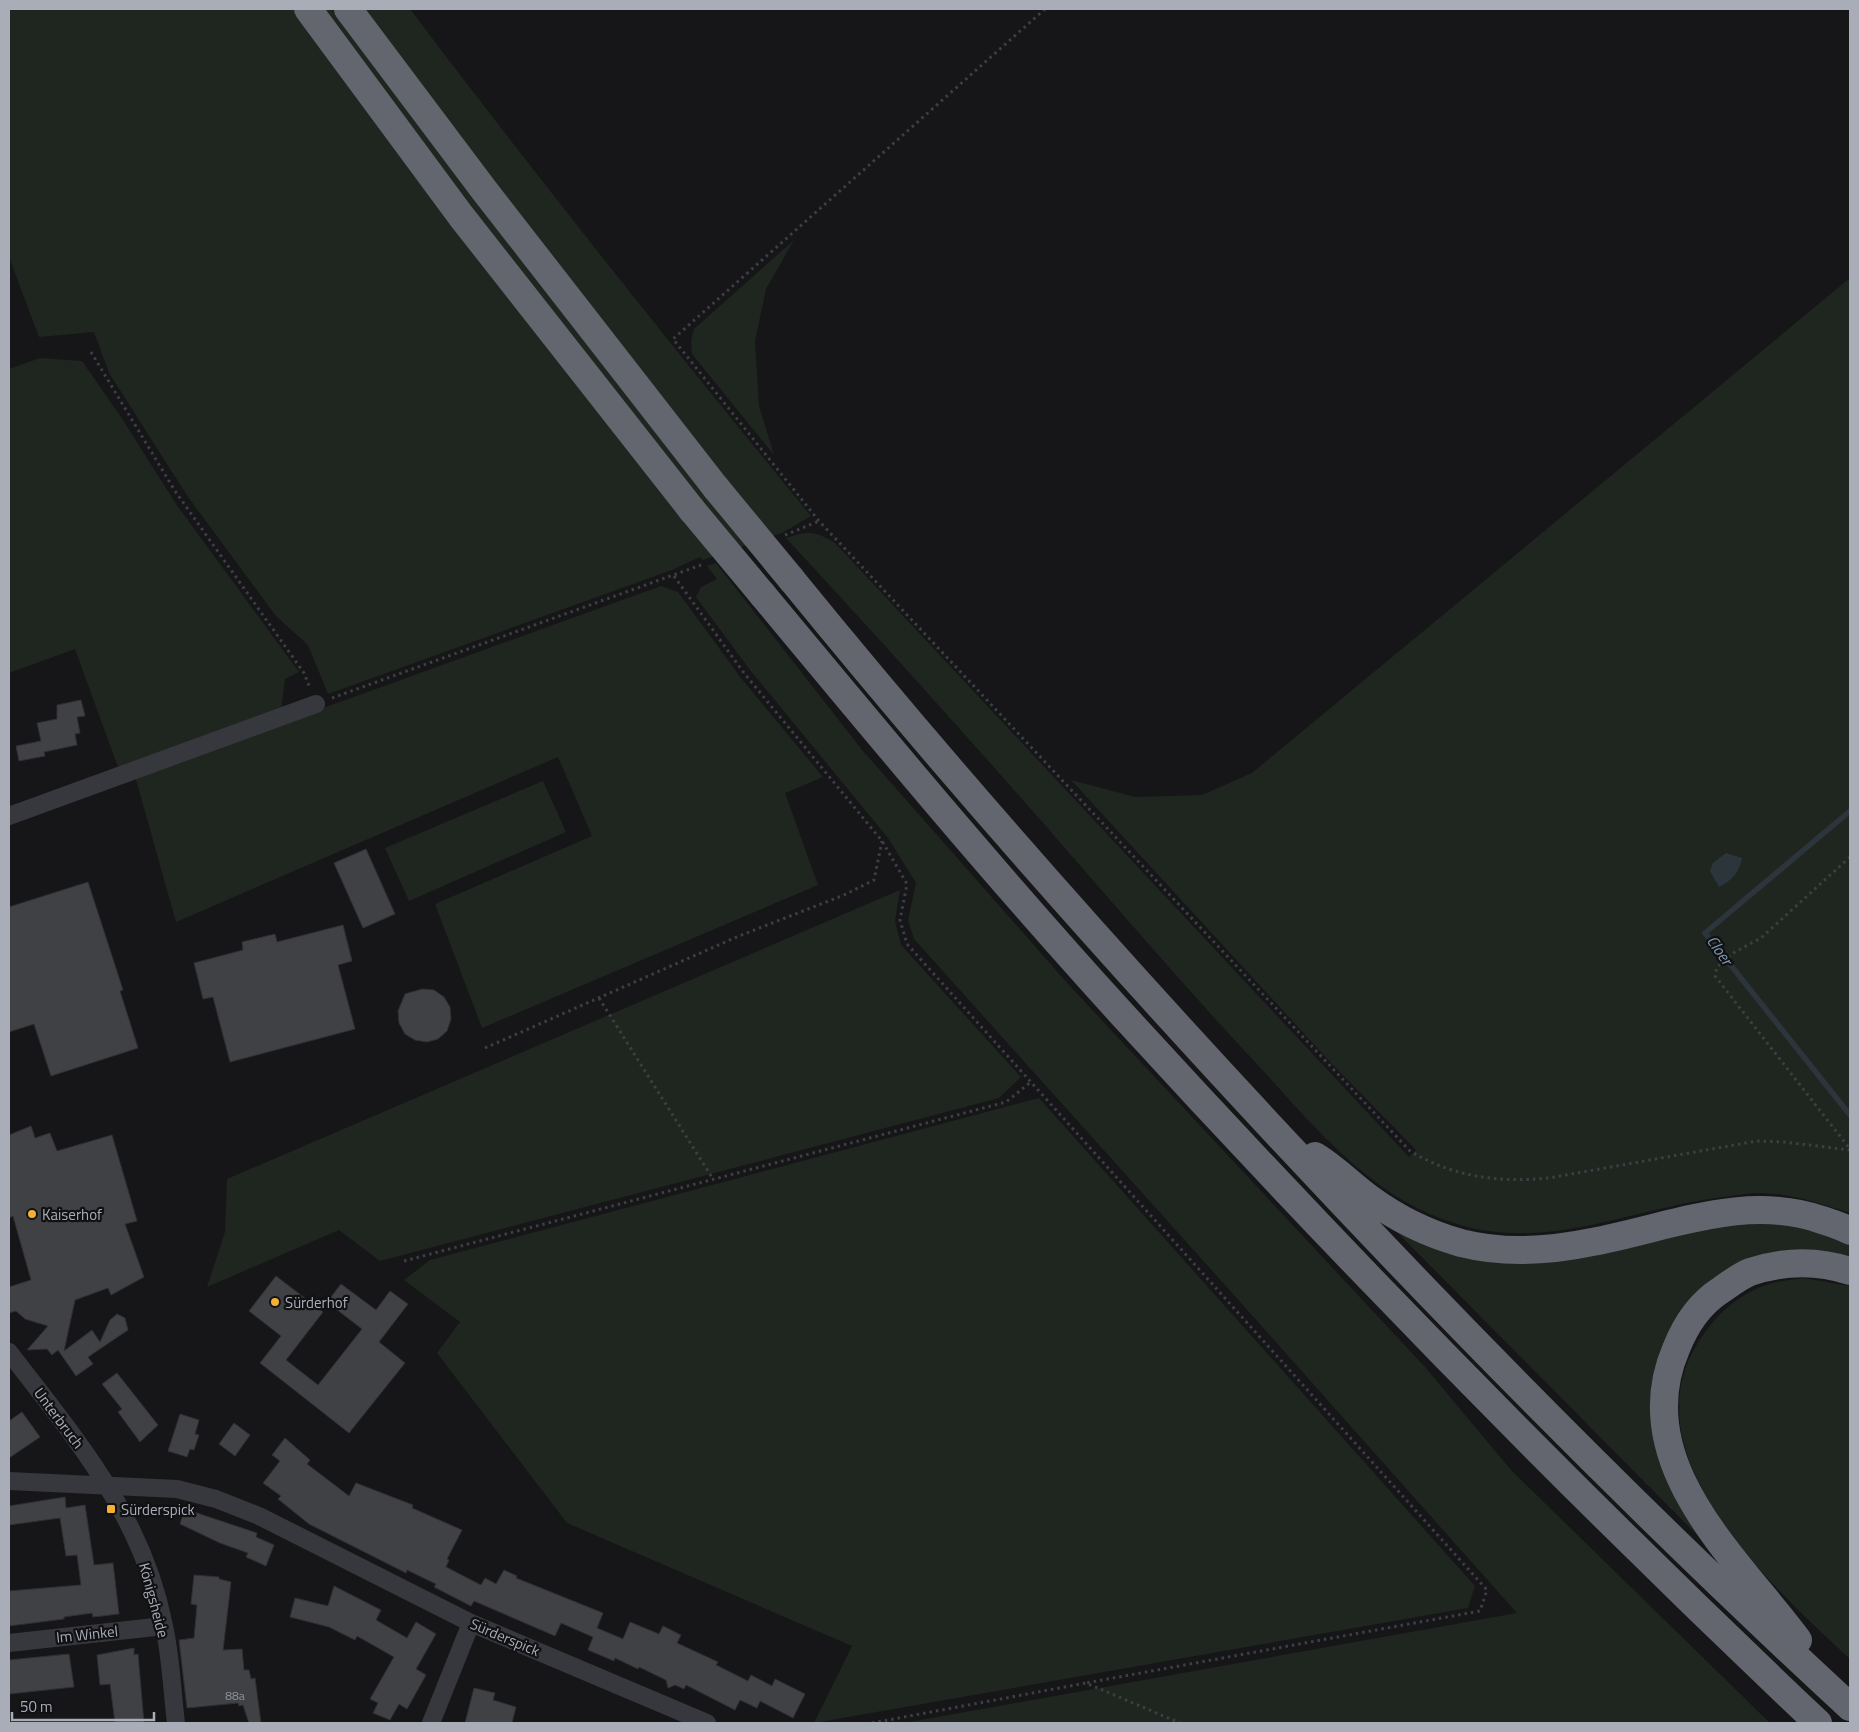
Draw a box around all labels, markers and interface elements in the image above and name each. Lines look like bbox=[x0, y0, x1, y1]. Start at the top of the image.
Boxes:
water label: Cloer bbox=[1701, 930, 1740, 972]
place label: Kaiserhof bbox=[42, 1203, 102, 1226]
marker: Kaiserhof bbox=[26, 1208, 38, 1220]
place label: Sürderhof bbox=[285, 1291, 348, 1314]
marker: Sürderhof bbox=[269, 1296, 281, 1308]
street label: Unterbruch bbox=[28, 1383, 90, 1453]
place label: Sürderspick bbox=[121, 1498, 195, 1521]
marker: Sürderspick bbox=[105, 1503, 117, 1515]
street label: Königsheide bbox=[133, 1560, 175, 1640]
street label: Sürderspick bbox=[467, 1612, 543, 1662]
street label: Im Winkel bbox=[55, 1619, 119, 1649]
house number: 88a bbox=[225, 1686, 245, 1705]
scale bar bbox=[12, 1690, 155, 1722]
text: 50 m bbox=[20, 1695, 53, 1718]

